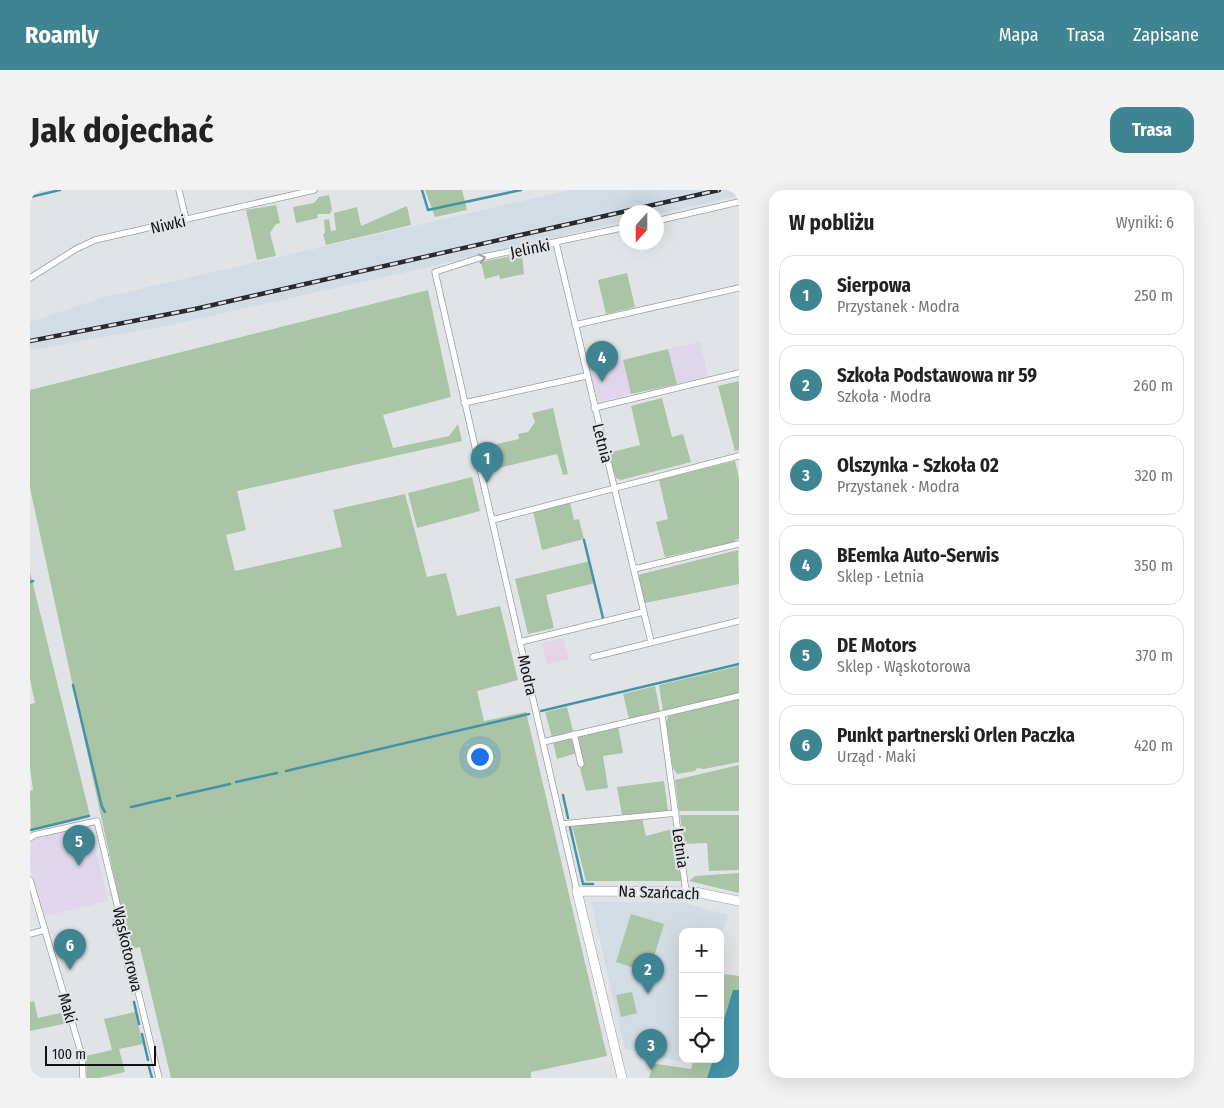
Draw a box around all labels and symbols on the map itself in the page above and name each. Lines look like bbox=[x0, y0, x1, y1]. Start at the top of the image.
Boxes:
north arrow bbox=[619, 205, 664, 250]
street label: Niwki bbox=[149, 211, 188, 238]
street label: Jelinki bbox=[508, 235, 552, 262]
one-way arrow bbox=[477, 253, 486, 264]
pin: 4 bbox=[586, 341, 618, 382]
street label: Letnia bbox=[588, 421, 617, 465]
pin: 1 bbox=[471, 442, 503, 483]
street label: Modra bbox=[514, 653, 541, 698]
your location bbox=[467, 744, 493, 770]
pin: 5 bbox=[63, 825, 95, 866]
street label: Letnia bbox=[668, 827, 693, 869]
street label: Na Szańcach bbox=[618, 882, 700, 903]
street label: Wąskotorowa bbox=[108, 905, 147, 994]
pin: 6 bbox=[54, 929, 86, 970]
pin: 2 bbox=[632, 953, 664, 994]
street label: Maki bbox=[54, 991, 81, 1026]
pin: 3 bbox=[635, 1029, 667, 1070]
scale bar bbox=[45, 1043, 156, 1066]

